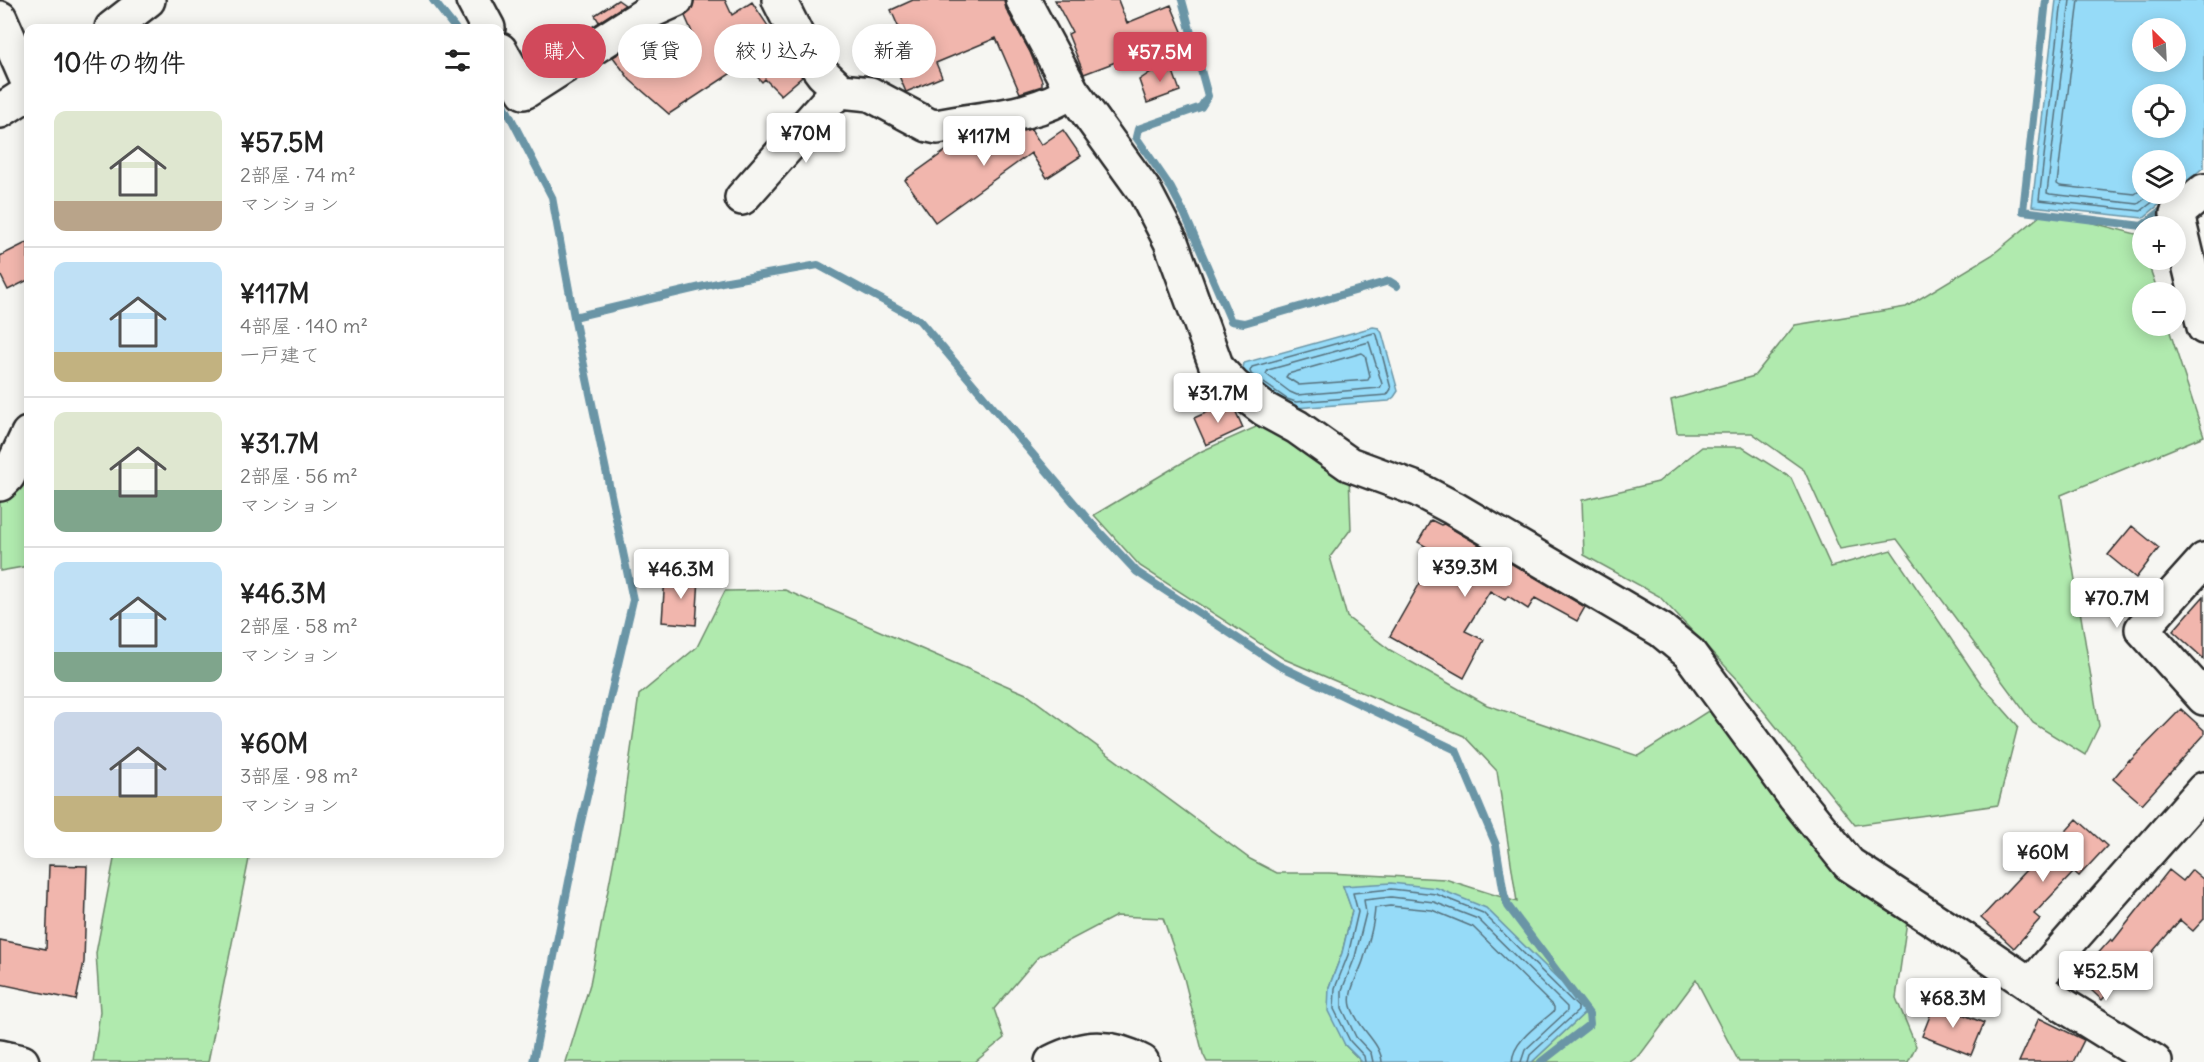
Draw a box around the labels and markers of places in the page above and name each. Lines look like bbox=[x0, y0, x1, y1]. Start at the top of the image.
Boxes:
pin: ¥57.5M bbox=[1111, 32, 1209, 83]
pin: ¥70M bbox=[770, 113, 842, 164]
pin: ¥117M bbox=[942, 116, 1026, 167]
pin: ¥31.7M bbox=[1169, 373, 1267, 424]
pin: ¥39.3M bbox=[1416, 547, 1514, 598]
pin: ¥46.3M bbox=[632, 549, 730, 600]
pin: ¥70.7M bbox=[2068, 578, 2166, 629]
pin: ¥60M bbox=[2007, 832, 2079, 883]
pin: ¥52.5M bbox=[2057, 951, 2155, 1002]
pin: ¥68.3M bbox=[1904, 978, 2002, 1029]

